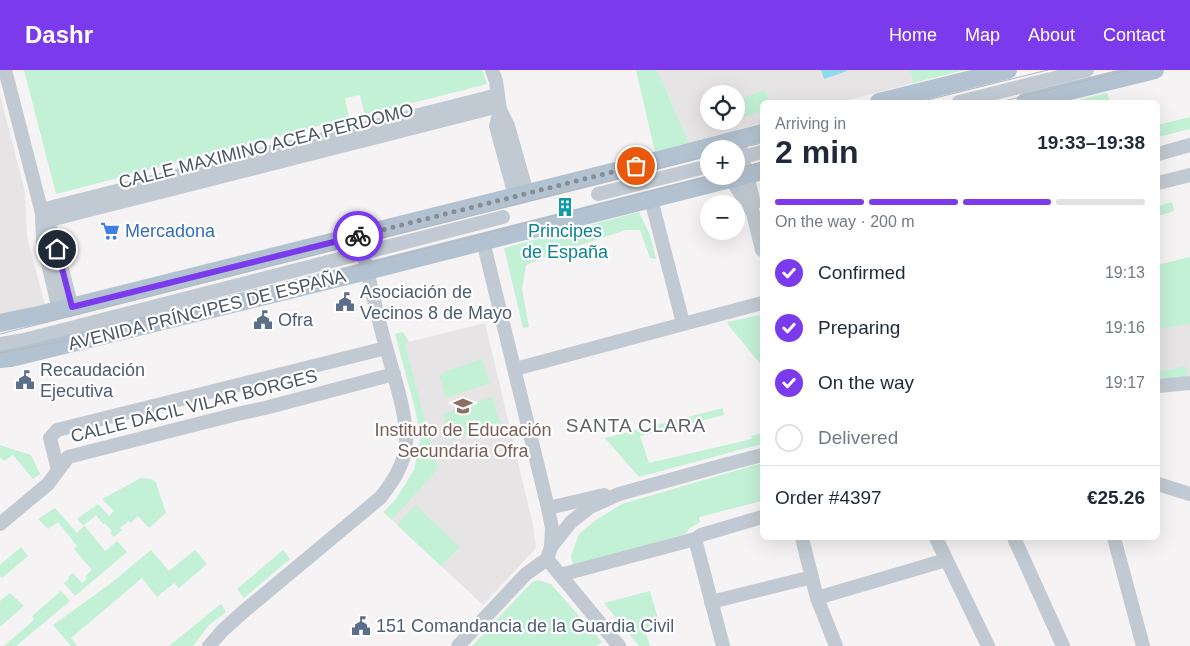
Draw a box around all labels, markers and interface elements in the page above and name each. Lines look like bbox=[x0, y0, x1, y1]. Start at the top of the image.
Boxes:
text: Dashr bbox=[25, 21, 93, 48]
text: Home bbox=[889, 25, 937, 45]
text: Map bbox=[965, 25, 1000, 45]
text: About bbox=[1028, 25, 1075, 45]
text: Contact bbox=[1103, 25, 1165, 45]
map controls bbox=[700, 85, 745, 240]
button: locate bbox=[700, 85, 745, 130]
street label: CALLE MAXIMINO ACEA PERDOMO bbox=[117, 100, 415, 192]
text: Arriving in bbox=[775, 115, 846, 132]
text: 19:33–19:38 bbox=[1037, 132, 1145, 153]
text: 2 min bbox=[775, 134, 859, 170]
button: + bbox=[700, 140, 745, 185]
pin bbox=[615, 145, 657, 187]
icon: bag bbox=[622, 152, 650, 180]
button: − bbox=[700, 195, 745, 240]
building icon: Principes de España bbox=[554, 196, 576, 218]
courier bbox=[333, 211, 383, 261]
text: On the way · 200 m bbox=[775, 213, 915, 230]
supermarket icon: Mercadona bbox=[99, 220, 121, 242]
place label: Mercadona bbox=[125, 221, 216, 241]
place label: Principes de España bbox=[522, 221, 609, 262]
icon: bike bbox=[344, 222, 372, 250]
pin bbox=[36, 228, 78, 270]
icon: home bbox=[43, 235, 71, 263]
icon: check bbox=[775, 259, 803, 287]
text: Confirmed bbox=[818, 262, 906, 283]
text: 19:13 bbox=[1105, 264, 1145, 281]
street label: AVENIDA PRÍNCIPES DE ESPAÑA bbox=[66, 265, 348, 354]
place label: Asociación de Vecinos 8 de Mayo bbox=[360, 282, 512, 323]
public building icon: Asociación de Vecinos 8 de Mayo bbox=[334, 291, 356, 313]
public building icon: Ofra bbox=[252, 309, 274, 331]
place label: Ofra bbox=[278, 310, 314, 330]
icon: check bbox=[775, 314, 803, 342]
text: Preparing bbox=[818, 317, 900, 338]
text: 19:16 bbox=[1105, 319, 1145, 336]
place label: Recaudación Ejecutiva bbox=[40, 360, 145, 401]
street label: CALLE DÁCIL VILAR BORGES bbox=[69, 366, 319, 446]
public building icon: Recaudación Ejecutiva bbox=[14, 369, 36, 391]
icon: check bbox=[775, 369, 803, 397]
text: On the way bbox=[818, 372, 914, 393]
text: 19:17 bbox=[1105, 374, 1145, 391]
school or university icon: Instituto de Educación Secundaria Ofra bbox=[452, 395, 474, 417]
district label: SANTA CLARA bbox=[566, 415, 706, 436]
place label: Instituto de Educación Secundaria Ofra bbox=[374, 420, 552, 461]
text: Delivered bbox=[818, 427, 898, 448]
text: Order #4397 bbox=[775, 487, 882, 508]
text: €25.26 bbox=[1087, 487, 1145, 508]
public building icon: 151 Comandancia de la Guardia Civil bbox=[350, 615, 372, 637]
place label: 151 Comandancia de la Guardia Civil bbox=[376, 616, 674, 636]

